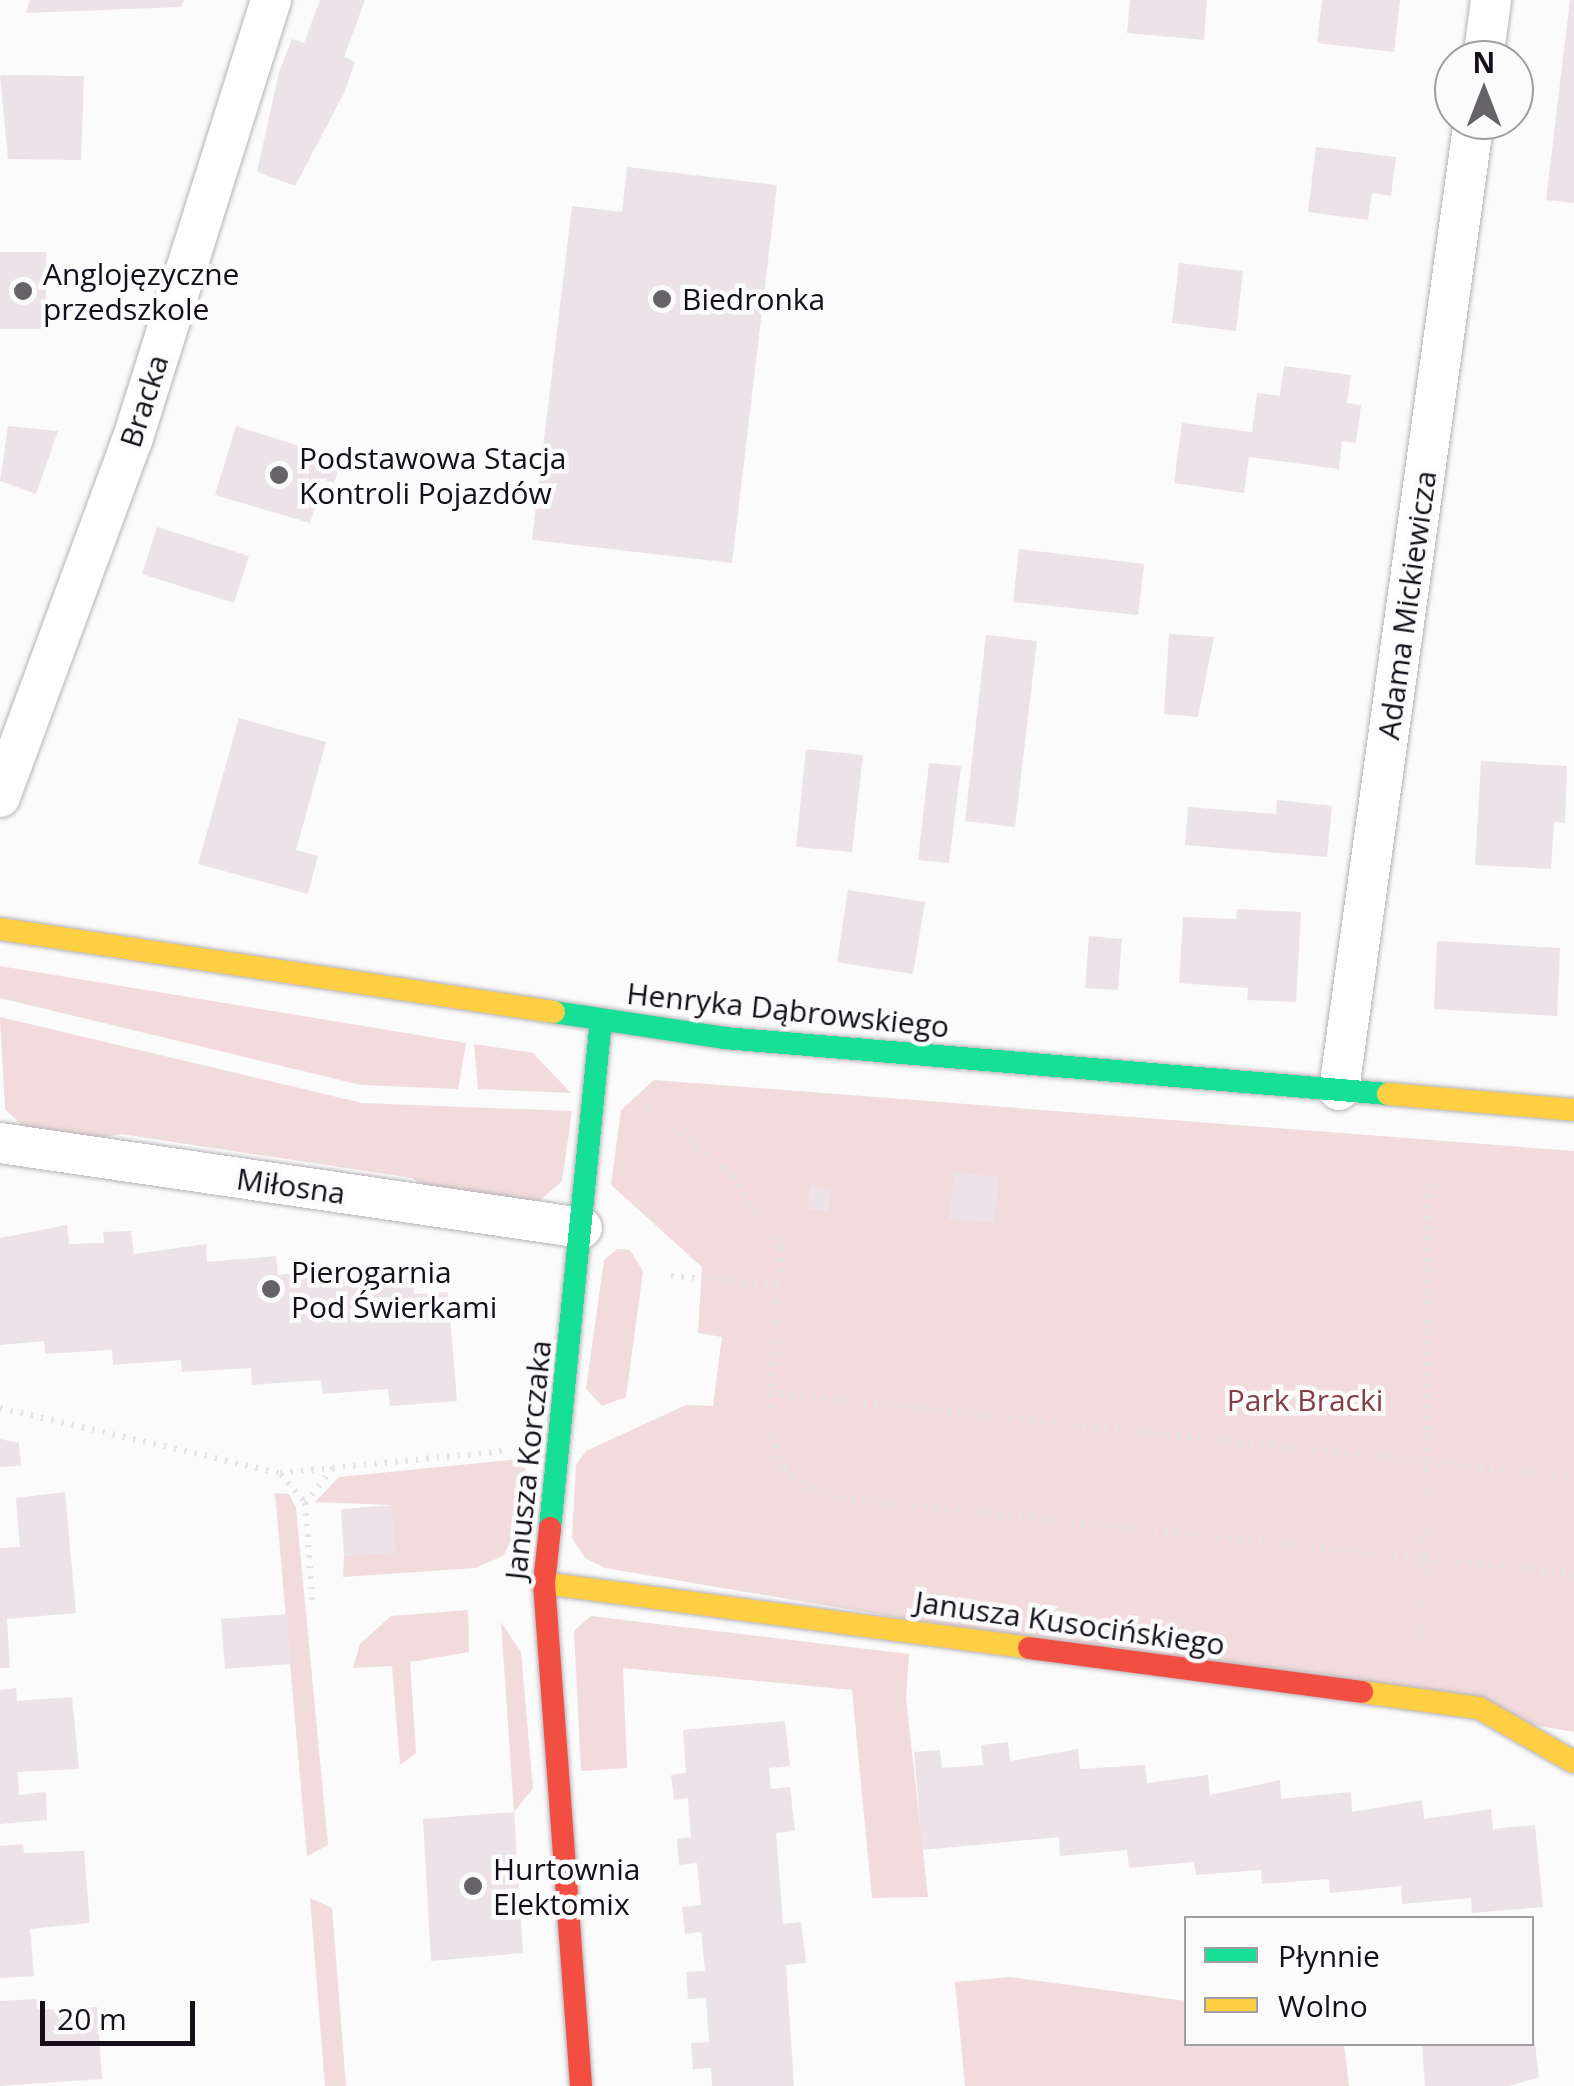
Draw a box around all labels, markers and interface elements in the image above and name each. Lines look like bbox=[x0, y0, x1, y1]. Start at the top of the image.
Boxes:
north arrow bbox=[1434, 40, 1534, 140]
text: N bbox=[1473, 43, 1495, 81]
place label: Anglojęzyczne przedszkole bbox=[43, 256, 239, 326]
marker: Anglojęzyczne przedszkole bbox=[12, 280, 34, 302]
place label: Biedronka bbox=[682, 281, 825, 317]
marker: Biedronka bbox=[651, 288, 673, 310]
street label: Bracka bbox=[112, 350, 176, 452]
place label: Podstawowa Stacja Kontroli Pojazdów bbox=[299, 440, 567, 510]
marker: Podstawowa Stacja Kontroli Pojazdów bbox=[268, 464, 290, 486]
street label: Adama Mickiewicza bbox=[1370, 468, 1444, 742]
street label: Henryka Dąbrowskiego bbox=[625, 975, 951, 1045]
street label: Miłosna bbox=[234, 1161, 348, 1211]
place label: Pierogarnia Pod Świerkami bbox=[291, 1254, 497, 1324]
marker: Pierogarnia Pod Świerkami bbox=[260, 1278, 282, 1300]
street label: Janusza Korczaka bbox=[498, 1338, 558, 1582]
park label: Park Bracki bbox=[1227, 1382, 1383, 1418]
street label: Janusza Kusocińskiego bbox=[913, 1583, 1227, 1663]
place label: Hurtownia Elektomix bbox=[493, 1851, 640, 1922]
marker: Hurtownia Elektomix bbox=[462, 1875, 484, 1897]
legend bbox=[1184, 1916, 1534, 2046]
text: Płynnie bbox=[1278, 1935, 1380, 1976]
scale bar bbox=[45, 1981, 200, 2043]
text: Wolno bbox=[1278, 1985, 1368, 2026]
text: 20 m bbox=[57, 1998, 127, 2039]

